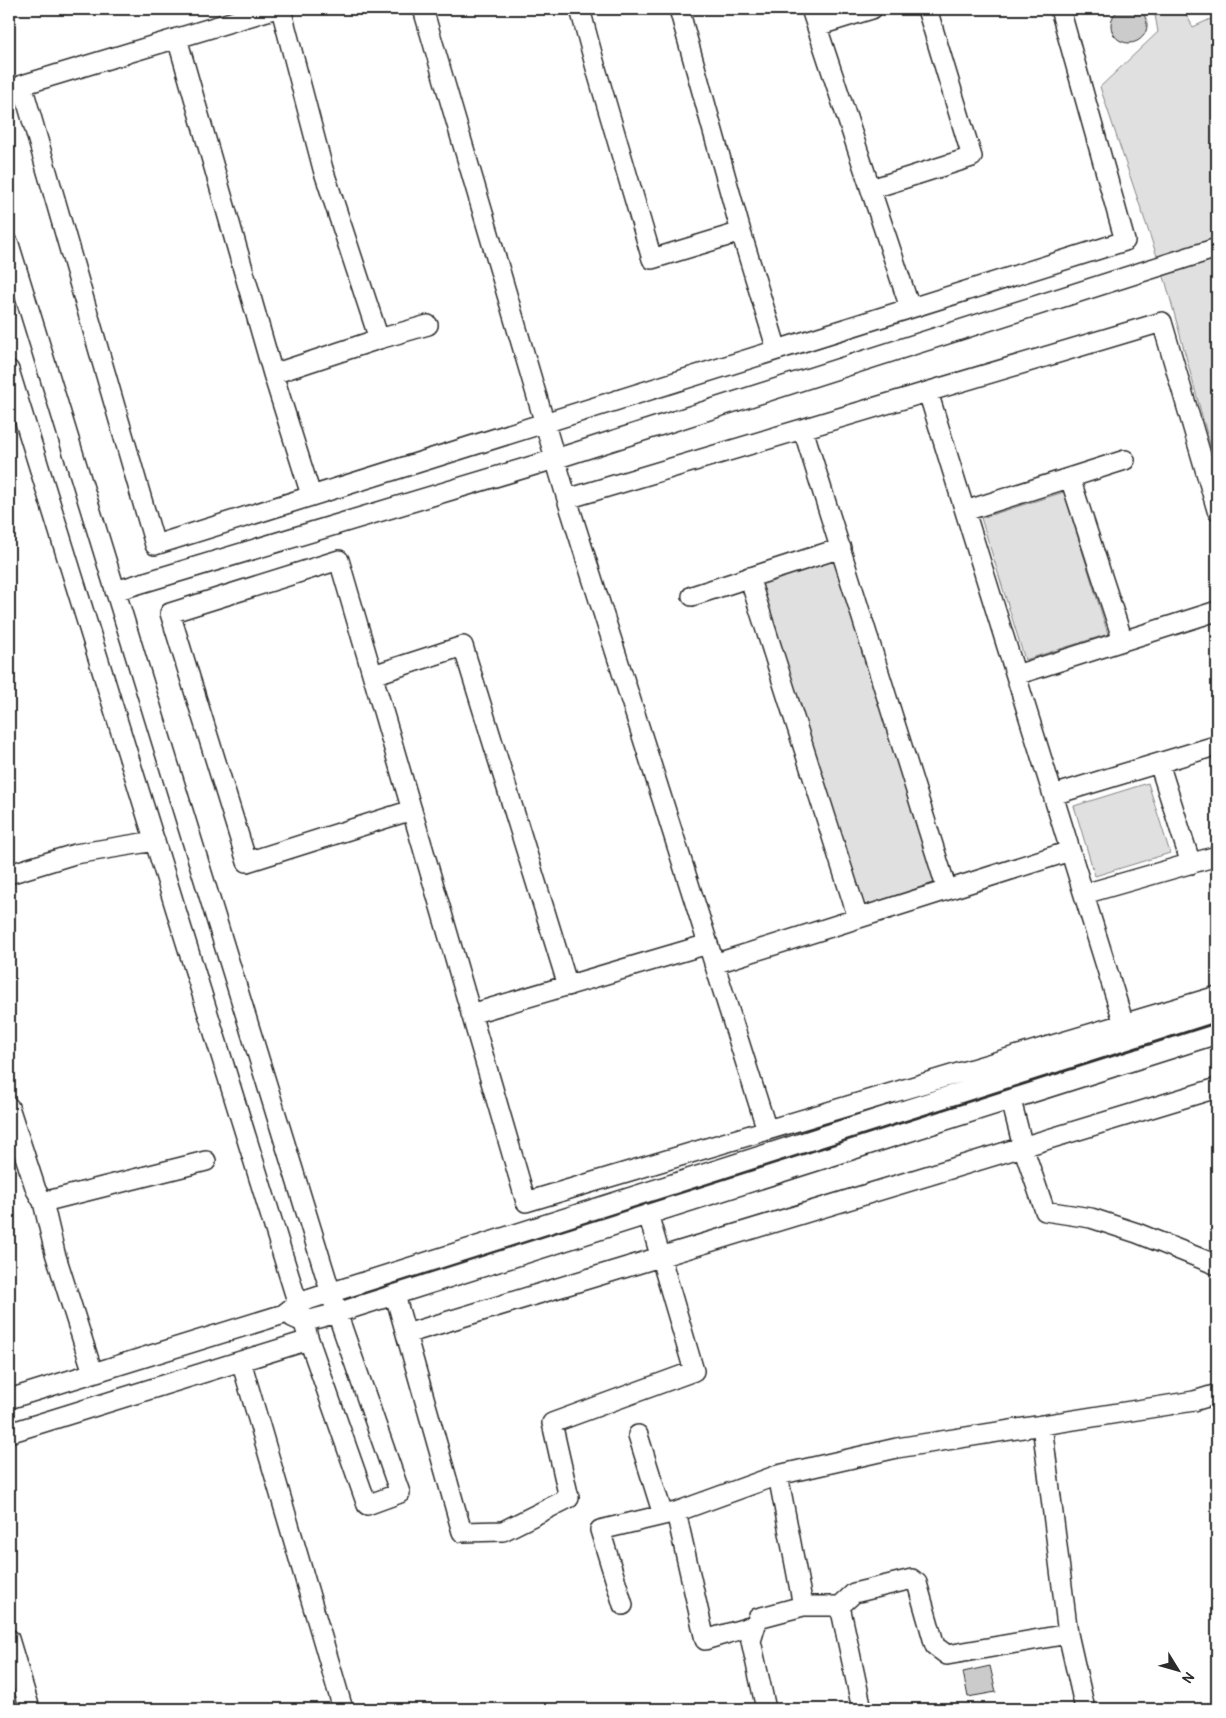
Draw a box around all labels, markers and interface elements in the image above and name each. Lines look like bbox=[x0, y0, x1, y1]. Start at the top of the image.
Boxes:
north arrow bbox=[1154, 1646, 1204, 1696]
text: N bbox=[1178, 1669, 1198, 1686]

